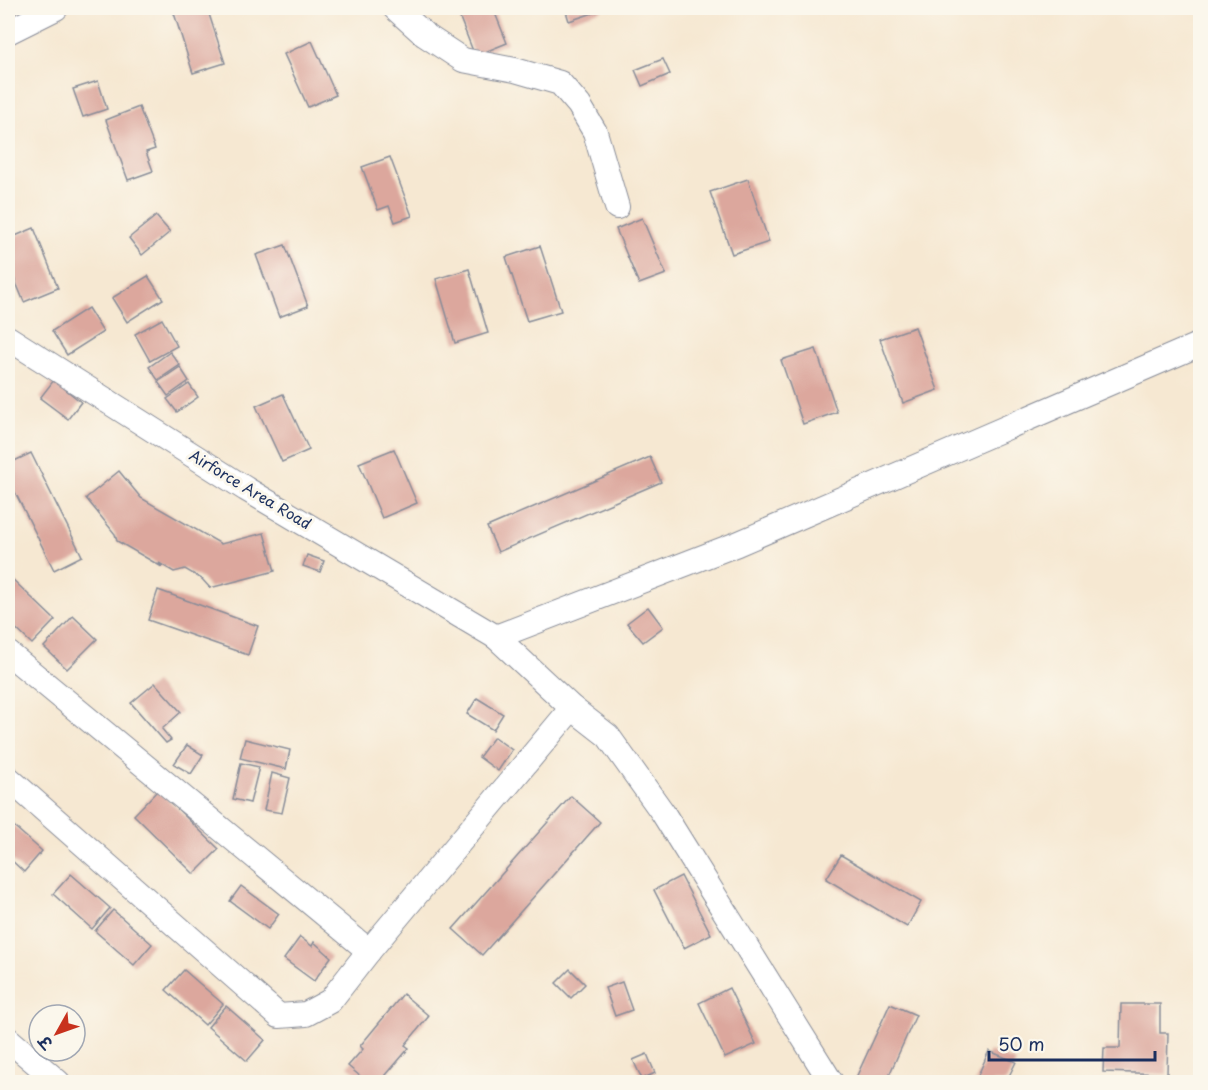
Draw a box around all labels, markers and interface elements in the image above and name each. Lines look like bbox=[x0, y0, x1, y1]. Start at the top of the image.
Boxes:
street label: Airforce Area Road bbox=[185, 443, 316, 534]
north arrow bbox=[27, 1003, 87, 1063]
scale bar bbox=[989, 1024, 1156, 1062]
text: उ bbox=[31, 1030, 59, 1057]
text: 50 m bbox=[998, 1030, 1045, 1057]

